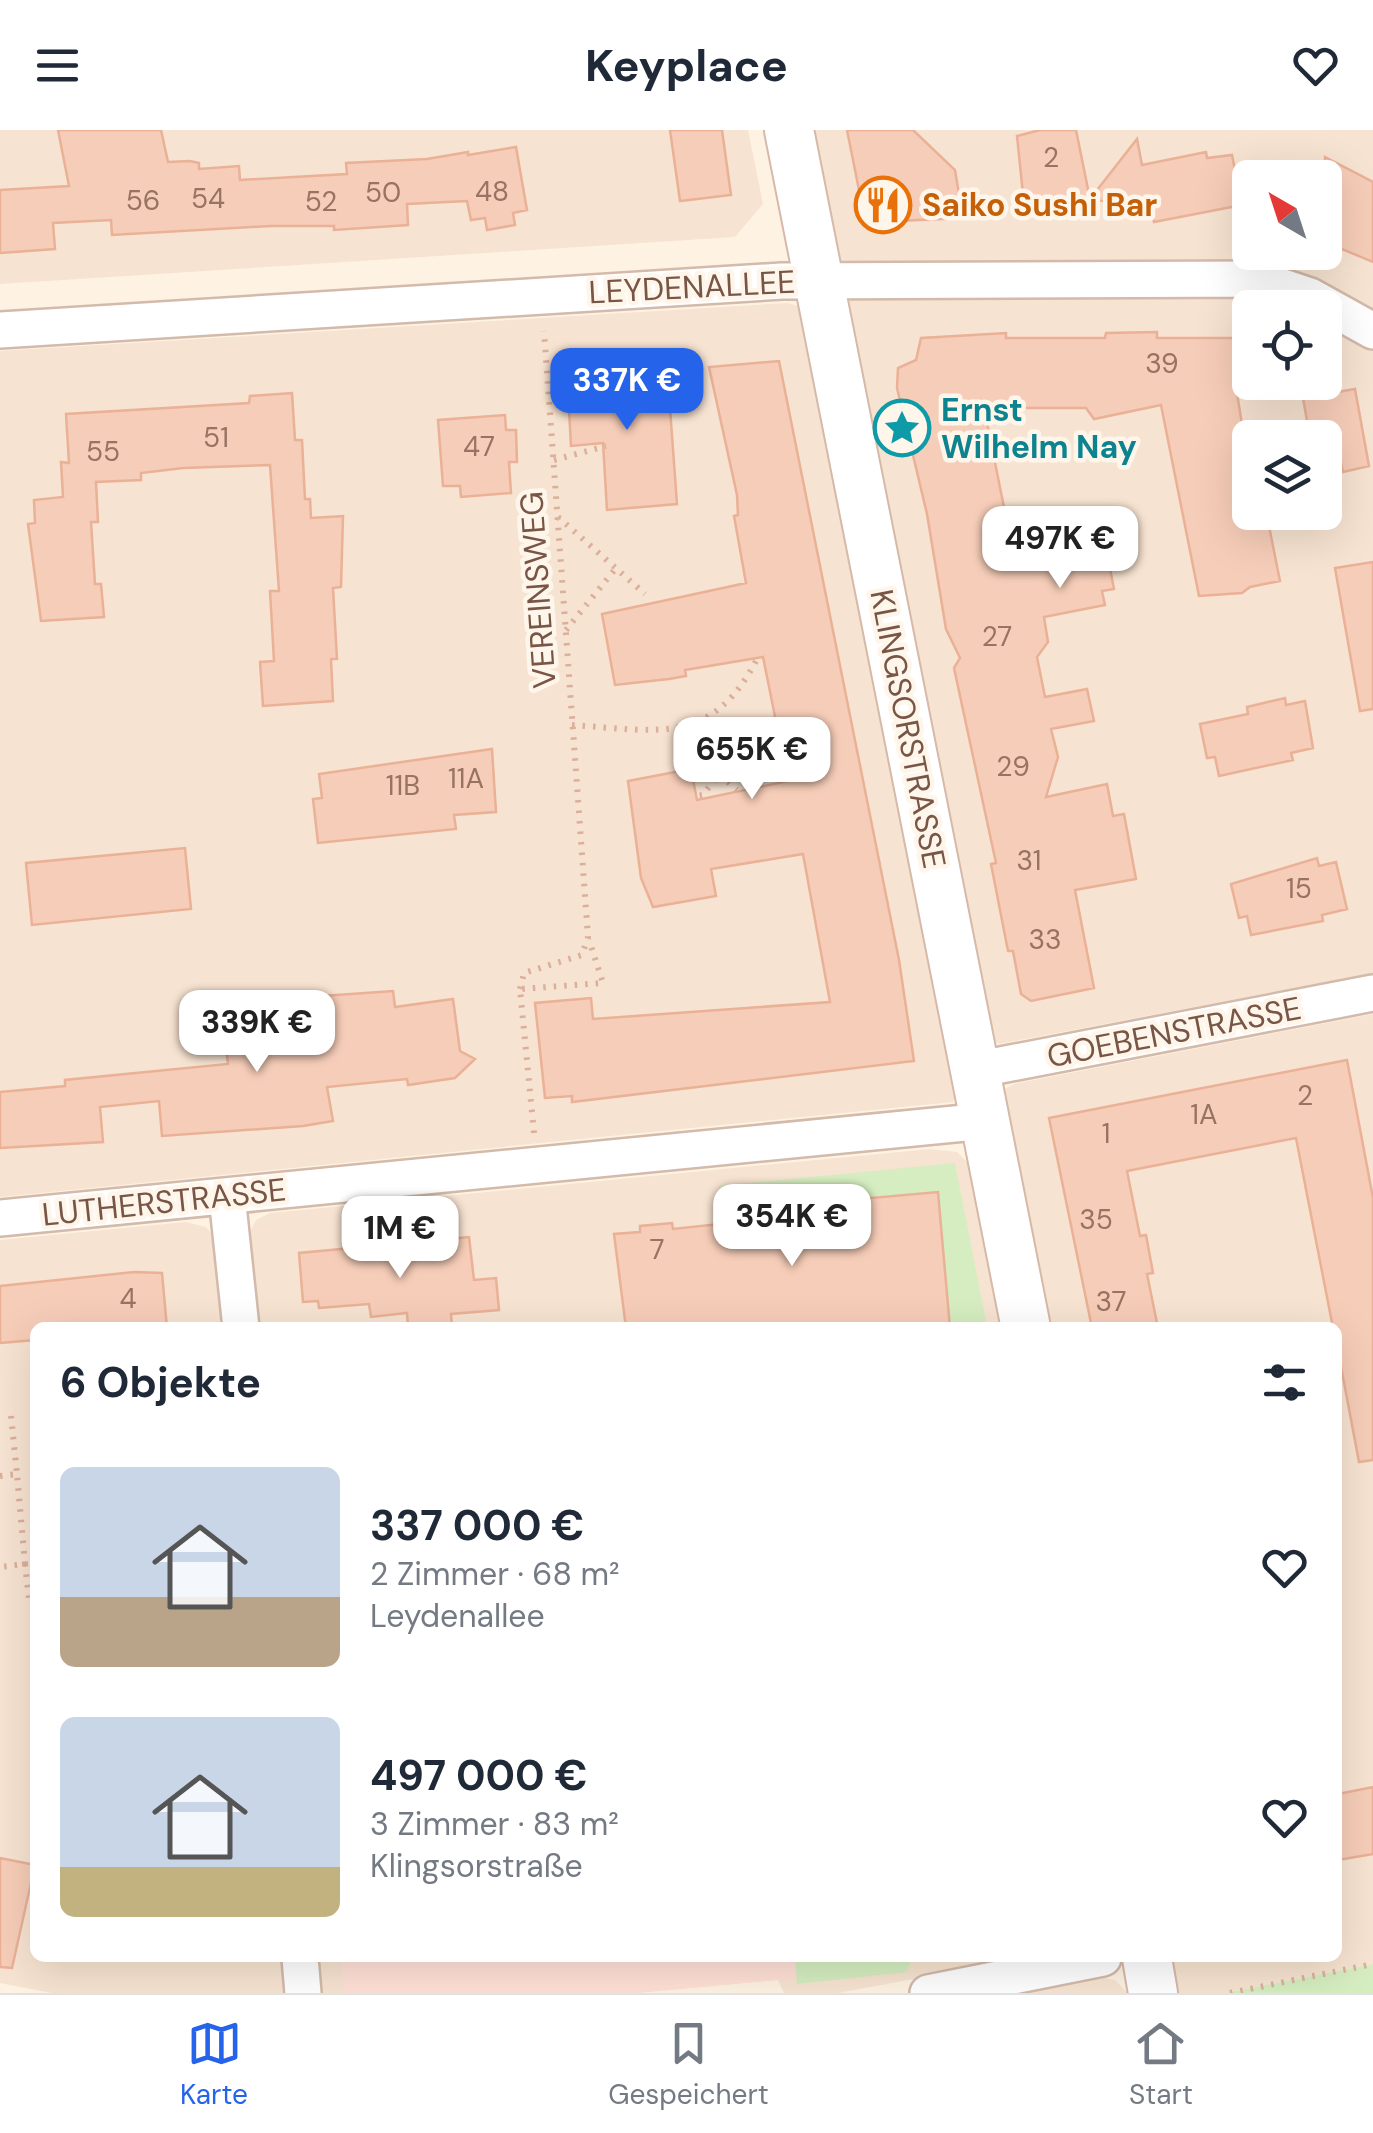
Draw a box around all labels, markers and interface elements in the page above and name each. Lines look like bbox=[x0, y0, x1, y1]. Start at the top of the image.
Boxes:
text: Keyplace bbox=[585, 36, 788, 95]
icon: menu bbox=[30, 38, 85, 93]
icon: heart bbox=[1288, 38, 1343, 93]
house number: 2 bbox=[1043, 139, 1059, 176]
north arrow bbox=[1232, 160, 1342, 270]
map controls bbox=[1232, 160, 1342, 530]
house number: 48 bbox=[475, 173, 509, 210]
house number: 50 bbox=[365, 174, 401, 211]
restaurant icon: Saiko Sushi Bar bbox=[853, 175, 913, 235]
house number: 54 bbox=[191, 180, 225, 217]
house number: 56 bbox=[126, 182, 160, 219]
house number: 52 bbox=[305, 183, 337, 220]
place label: Saiko Sushi Bar bbox=[922, 184, 1157, 226]
street label: LEYDENALLEE bbox=[588, 261, 796, 313]
button: locate bbox=[1232, 290, 1342, 400]
house number: 39 bbox=[1145, 345, 1179, 382]
pin: 337K € bbox=[546, 348, 708, 433]
text: 337K € bbox=[572, 359, 682, 401]
place label: Ernst Wilhelm Nay bbox=[941, 389, 1137, 468]
place icon: Ernst Wilhelm Nay bbox=[872, 398, 932, 458]
house number: 51 bbox=[203, 419, 229, 456]
button: layers bbox=[1232, 420, 1342, 530]
house number: 47 bbox=[463, 428, 495, 465]
house number: 55 bbox=[86, 433, 120, 470]
street label: VEREINSWEG bbox=[510, 490, 566, 690]
pin: 497K € bbox=[979, 506, 1141, 591]
text: 497K € bbox=[1004, 517, 1116, 559]
street label: KLINGSORSTRASSE bbox=[860, 586, 956, 872]
house number: 27 bbox=[982, 618, 1012, 655]
pin: 655K € bbox=[671, 717, 833, 802]
text: 655K € bbox=[695, 728, 809, 770]
house number: 29 bbox=[996, 748, 1030, 785]
house number: 11A bbox=[448, 760, 484, 797]
house number: 11B bbox=[386, 767, 420, 804]
house number: 31 bbox=[1017, 842, 1041, 879]
house number: 15 bbox=[1286, 870, 1312, 907]
house number: 33 bbox=[1028, 921, 1062, 958]
street label: GOEBENSTRASSE bbox=[1043, 987, 1305, 1077]
pin: 339K € bbox=[176, 990, 338, 1075]
text: 339K € bbox=[201, 1001, 313, 1043]
house number: 2 bbox=[1297, 1077, 1313, 1114]
house number: 1A bbox=[1190, 1096, 1218, 1133]
house number: 1 bbox=[1102, 1115, 1110, 1152]
street label: LUTHERSTRASSE bbox=[40, 1168, 288, 1236]
pin: 354K € bbox=[711, 1184, 873, 1269]
text: 354K € bbox=[735, 1195, 849, 1237]
pin: 1M € bbox=[341, 1196, 459, 1281]
house number: 35 bbox=[1079, 1201, 1113, 1238]
text: 1M € bbox=[364, 1207, 436, 1249]
house number: 7 bbox=[650, 1231, 664, 1268]
house number: 4 bbox=[120, 1280, 137, 1317]
house number: 37 bbox=[1095, 1283, 1127, 1320]
text: 6 Objekte bbox=[60, 1355, 261, 1410]
icon: filters bbox=[1257, 1355, 1312, 1410]
text: 337 000 € bbox=[370, 1498, 585, 1553]
icon: home bbox=[140, 1507, 260, 1627]
icon: heart bbox=[1257, 1540, 1312, 1595]
text: 2 Zimmer · 68 m² bbox=[370, 1553, 619, 1595]
text: Leydenallee bbox=[370, 1595, 545, 1637]
text: 497 000 € bbox=[370, 1748, 588, 1803]
icon: home bbox=[140, 1757, 260, 1877]
icon: heart bbox=[1257, 1790, 1312, 1845]
text: 3 Zimmer · 83 m² bbox=[370, 1803, 619, 1845]
text: Klingsorstraße bbox=[370, 1845, 583, 1887]
tab: Karte bbox=[180, 2016, 248, 2113]
tab: Gespeichert bbox=[608, 2016, 769, 2113]
tab: Start bbox=[1129, 2016, 1193, 2113]

